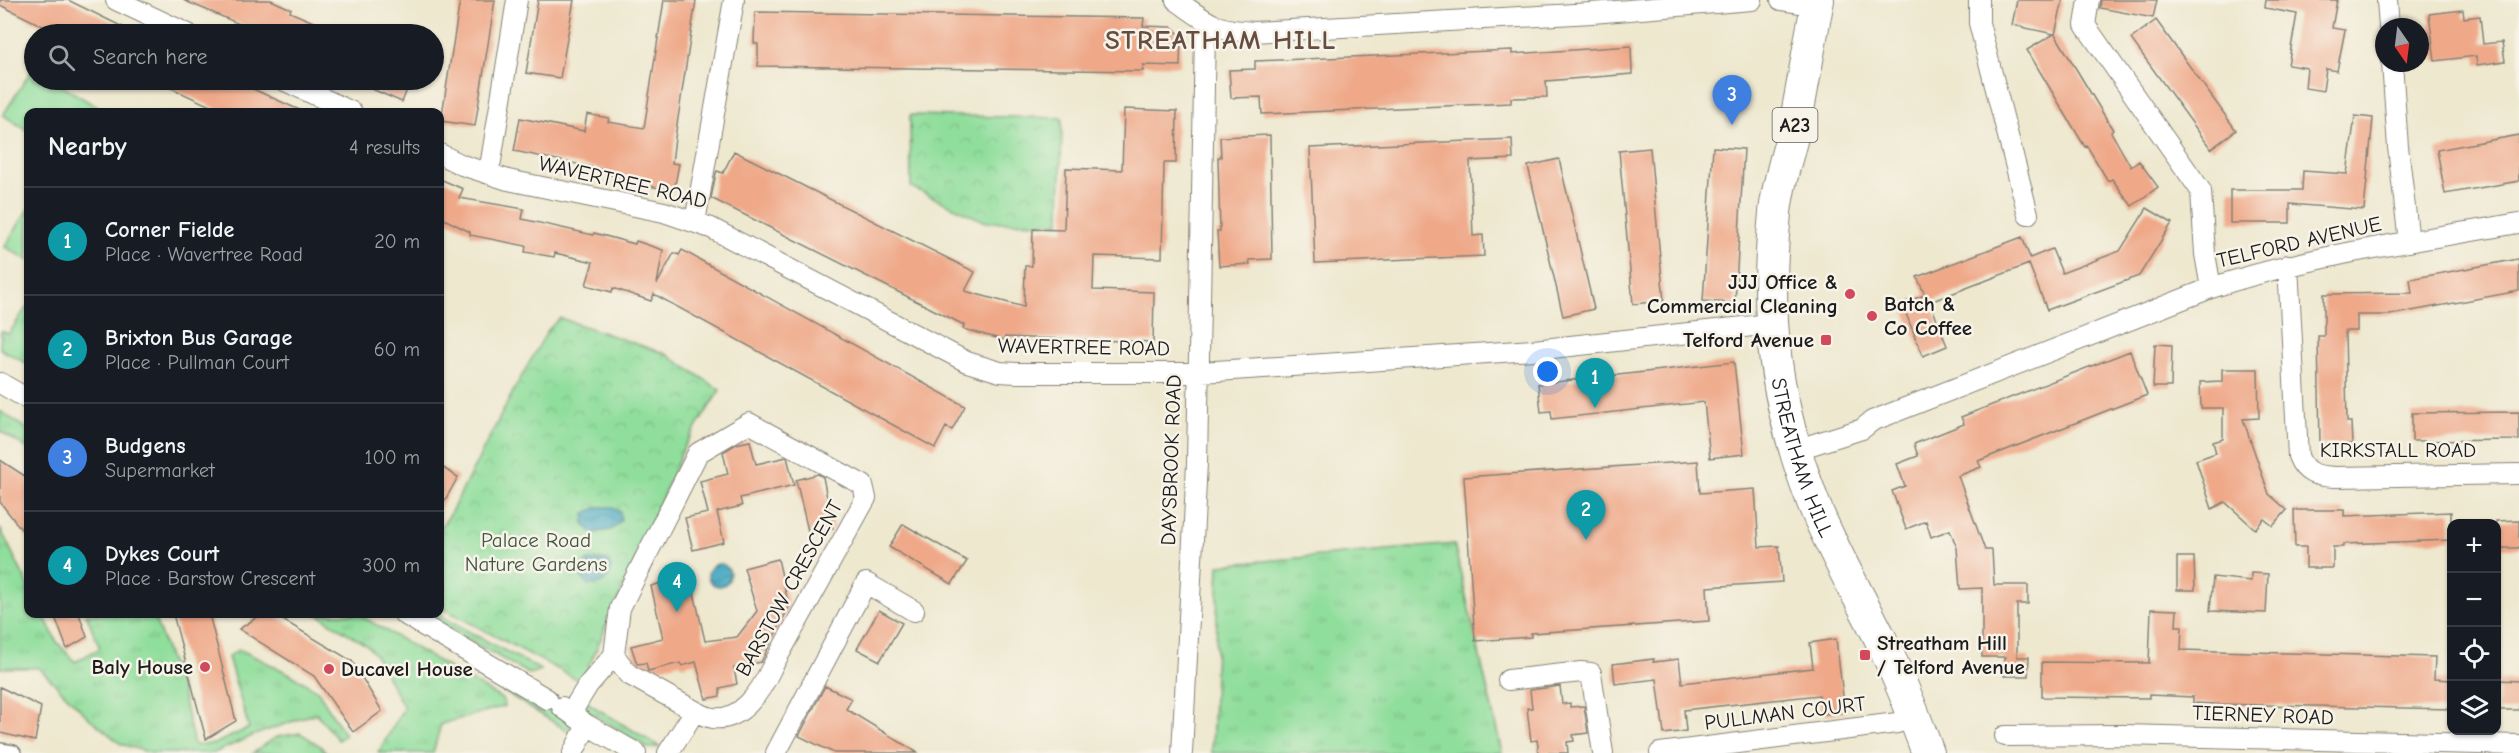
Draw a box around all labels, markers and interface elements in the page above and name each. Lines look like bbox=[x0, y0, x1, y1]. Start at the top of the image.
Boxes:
north arrow bbox=[2375, 18, 2429, 72]
search box bbox=[24, 24, 444, 90]
district label: STREATHAM HILL bbox=[1105, 25, 1337, 56]
icon: search bbox=[45, 41, 78, 74]
text: Search here bbox=[93, 44, 208, 70]
pin: 3 bbox=[1712, 76, 1752, 125]
road number: A23 bbox=[1772, 108, 1818, 142]
text: Nearby bbox=[48, 132, 127, 162]
text: 4 results bbox=[349, 136, 420, 159]
street label: WAVERTREE ROAD bbox=[536, 151, 710, 213]
street label: TELFORD AVENUE bbox=[2214, 211, 2384, 273]
text: Corner Fielde bbox=[105, 217, 234, 243]
text: 1 bbox=[64, 230, 71, 253]
text: 20 m bbox=[374, 230, 420, 253]
text: Place · Wavertree Road bbox=[105, 243, 303, 266]
place label: JJJ Office & Commercial Cleaning bbox=[1647, 270, 1838, 318]
marker: JJJ Office & Commercial Cleaning bbox=[1843, 287, 1857, 301]
place label: Batch & Co Coffee bbox=[1884, 292, 1972, 340]
marker: Batch & Co Coffee bbox=[1865, 309, 1879, 323]
text: Brixton Bus Garage bbox=[105, 325, 292, 351]
place label: Telford Avenue bbox=[1683, 328, 1814, 352]
marker: Telford Avenue bbox=[1819, 333, 1833, 347]
street label: WAVERTREE ROAD bbox=[998, 334, 1170, 360]
text: 2 bbox=[63, 338, 72, 361]
text: 60 m bbox=[374, 338, 420, 361]
text: Place · Pullman Court bbox=[105, 351, 289, 374]
your location bbox=[1533, 357, 1562, 386]
pin: 1 bbox=[1576, 358, 1614, 408]
street label: DAYSBROOK ROAD bbox=[1156, 374, 1186, 546]
street label: STREATHAM HILL bbox=[1767, 376, 1839, 541]
text: Budgens bbox=[105, 433, 185, 459]
street label: KIRKSTALL ROAD bbox=[2320, 438, 2476, 462]
text: 3 bbox=[63, 446, 72, 469]
text: 100 m bbox=[365, 446, 420, 469]
text: Supermarket bbox=[105, 459, 215, 482]
pin: 2 bbox=[1566, 490, 1606, 540]
street label: BARSTOW CRESCENT bbox=[731, 496, 847, 680]
map controls bbox=[2447, 519, 2501, 735]
button: + bbox=[2447, 519, 2501, 573]
park label: Palace Road Nature Gardens bbox=[465, 528, 607, 576]
text: Dykes Court bbox=[105, 541, 219, 567]
text: 4 bbox=[63, 554, 72, 577]
text: 300 m bbox=[362, 554, 420, 577]
pin: 4 bbox=[658, 562, 696, 612]
text: Place · Barstow Crescent bbox=[105, 567, 315, 590]
button: − bbox=[2447, 573, 2501, 627]
button: locate bbox=[2447, 627, 2501, 681]
place label: Streatham Hill / Telford Avenue bbox=[1877, 631, 2025, 679]
marker: Streatham Hill / Telford Avenue bbox=[1858, 648, 1872, 662]
place label: Baly House bbox=[91, 655, 193, 679]
place label: Ducavel House bbox=[341, 657, 473, 681]
marker: Baly House bbox=[198, 660, 212, 674]
marker: Ducavel House bbox=[322, 662, 336, 676]
button: layers bbox=[2447, 681, 2501, 735]
street label: PULLMAN COURT bbox=[1703, 691, 1867, 735]
street label: TIERNEY ROAD bbox=[2192, 701, 2334, 729]

